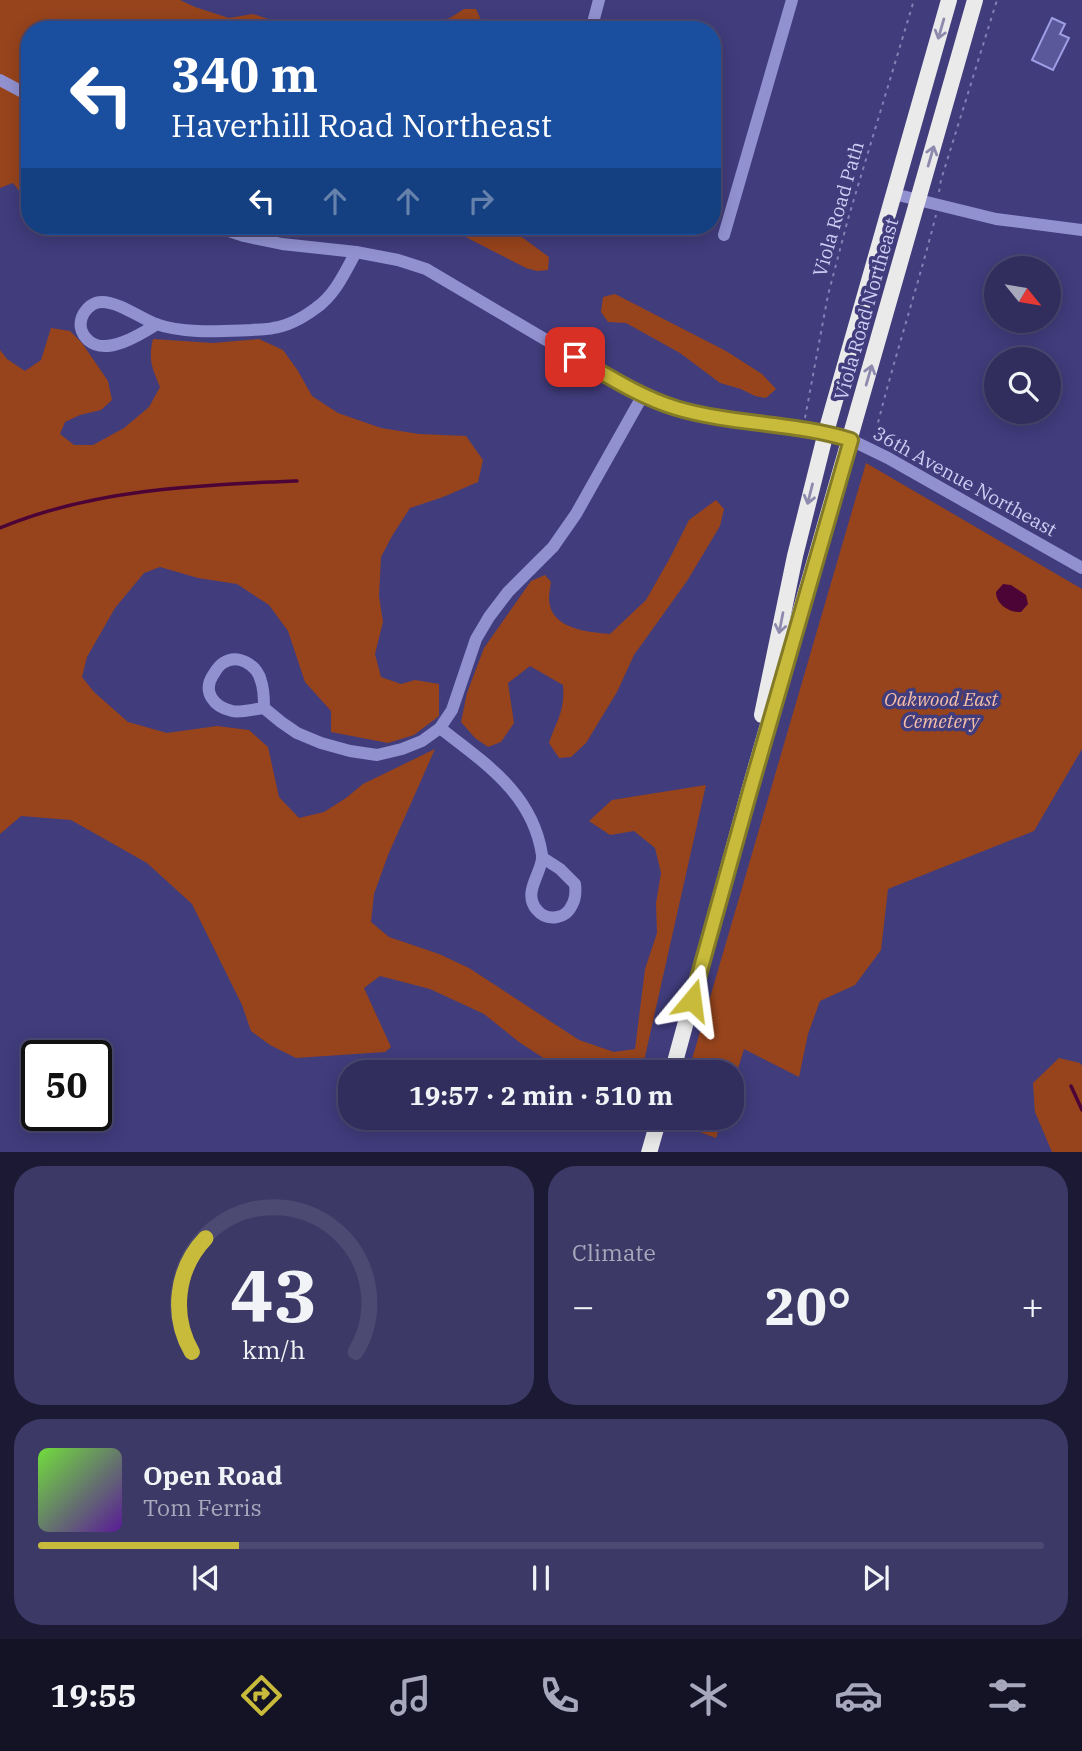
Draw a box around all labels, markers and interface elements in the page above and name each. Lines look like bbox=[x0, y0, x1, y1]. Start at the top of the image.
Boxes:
one-way arrow bbox=[933, 17, 946, 39]
text: 340 m bbox=[171, 42, 318, 105]
icon: left bbox=[56, 49, 147, 140]
text: Haverhill Road Northeast bbox=[171, 104, 552, 146]
street label: Viola Road Path bbox=[807, 139, 869, 279]
one-way arrow bbox=[925, 145, 938, 167]
icon: left bbox=[243, 182, 281, 220]
icon: ahead bbox=[316, 182, 354, 220]
icon: ahead bbox=[389, 182, 427, 220]
icon: right bbox=[462, 182, 500, 220]
street label: Viola Road Northeast bbox=[829, 215, 904, 403]
north arrow bbox=[984, 256, 1060, 332]
map controls bbox=[984, 256, 1061, 424]
pin bbox=[545, 327, 605, 387]
icon: arrive bbox=[556, 338, 594, 376]
button: search bbox=[984, 347, 1061, 424]
one-way arrow bbox=[863, 364, 876, 386]
street label: 36th Avenue Northeast bbox=[869, 421, 1061, 542]
one-way arrow bbox=[803, 482, 816, 505]
one-way arrow bbox=[773, 611, 787, 634]
park label: Oakwood East Cemetery bbox=[884, 687, 999, 733]
position arrow bbox=[655, 963, 729, 1037]
speed limit sign: 50 bbox=[21, 1040, 112, 1131]
text: 19:57 · 2 min · 510 m bbox=[409, 1078, 673, 1112]
text: Climate bbox=[572, 1237, 656, 1267]
text: 43 bbox=[230, 1247, 318, 1342]
text: 20° bbox=[765, 1272, 851, 1339]
text: − bbox=[572, 1281, 595, 1330]
text: + bbox=[1021, 1281, 1044, 1330]
text: km/h bbox=[242, 1332, 306, 1365]
text: Open Road bbox=[143, 1458, 282, 1492]
text: Tom Ferris bbox=[143, 1492, 262, 1522]
icon: previous bbox=[187, 1559, 225, 1597]
icon: pause bbox=[522, 1559, 560, 1597]
icon: next bbox=[857, 1559, 895, 1597]
icon: directions bbox=[237, 1671, 286, 1720]
icon: music bbox=[386, 1671, 435, 1720]
icon: phone bbox=[535, 1671, 584, 1720]
icon: climate bbox=[684, 1671, 733, 1720]
icon: car bbox=[834, 1671, 883, 1720]
icon: filters bbox=[983, 1671, 1032, 1720]
text: 19:55 bbox=[50, 1674, 137, 1716]

